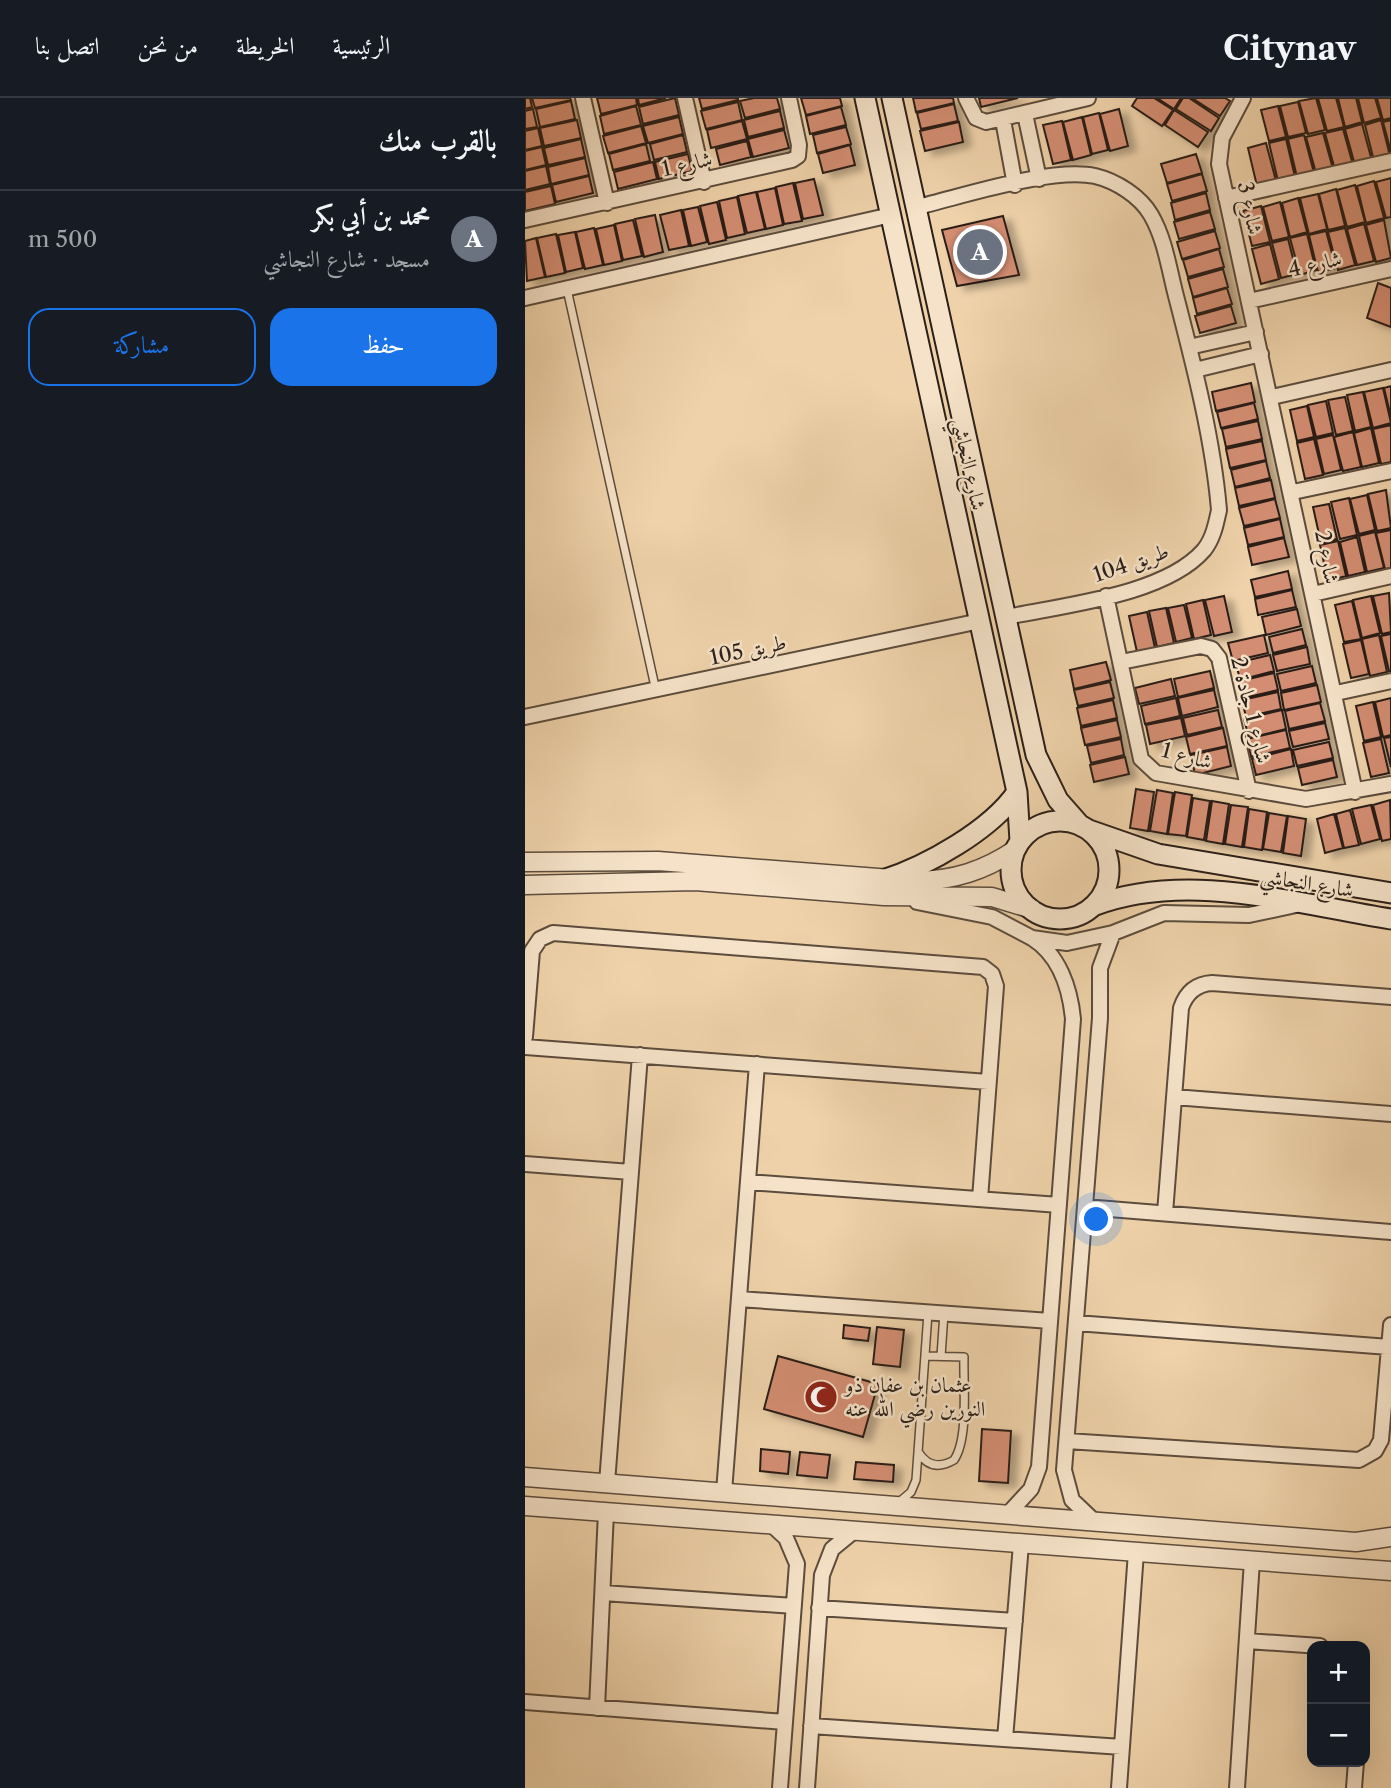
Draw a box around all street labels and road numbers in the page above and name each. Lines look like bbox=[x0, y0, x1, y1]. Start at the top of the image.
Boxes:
street label: شارع 1 bbox=[659, 146, 716, 187]
street label: شارع 3 bbox=[1227, 179, 1268, 238]
street label: شارع 4 bbox=[1286, 245, 1345, 288]
street label: شارع النجاشي bbox=[940, 415, 991, 514]
street label: شارع 2 bbox=[1304, 528, 1345, 587]
street label: طريق 104 bbox=[1090, 538, 1172, 588]
street label: طريق 105 bbox=[707, 629, 789, 671]
street label: شارع 1 جادة 2 bbox=[1220, 654, 1277, 767]
street label: شارع 1 bbox=[1158, 737, 1215, 780]
street label: شارع النجاشي bbox=[1257, 863, 1355, 910]

